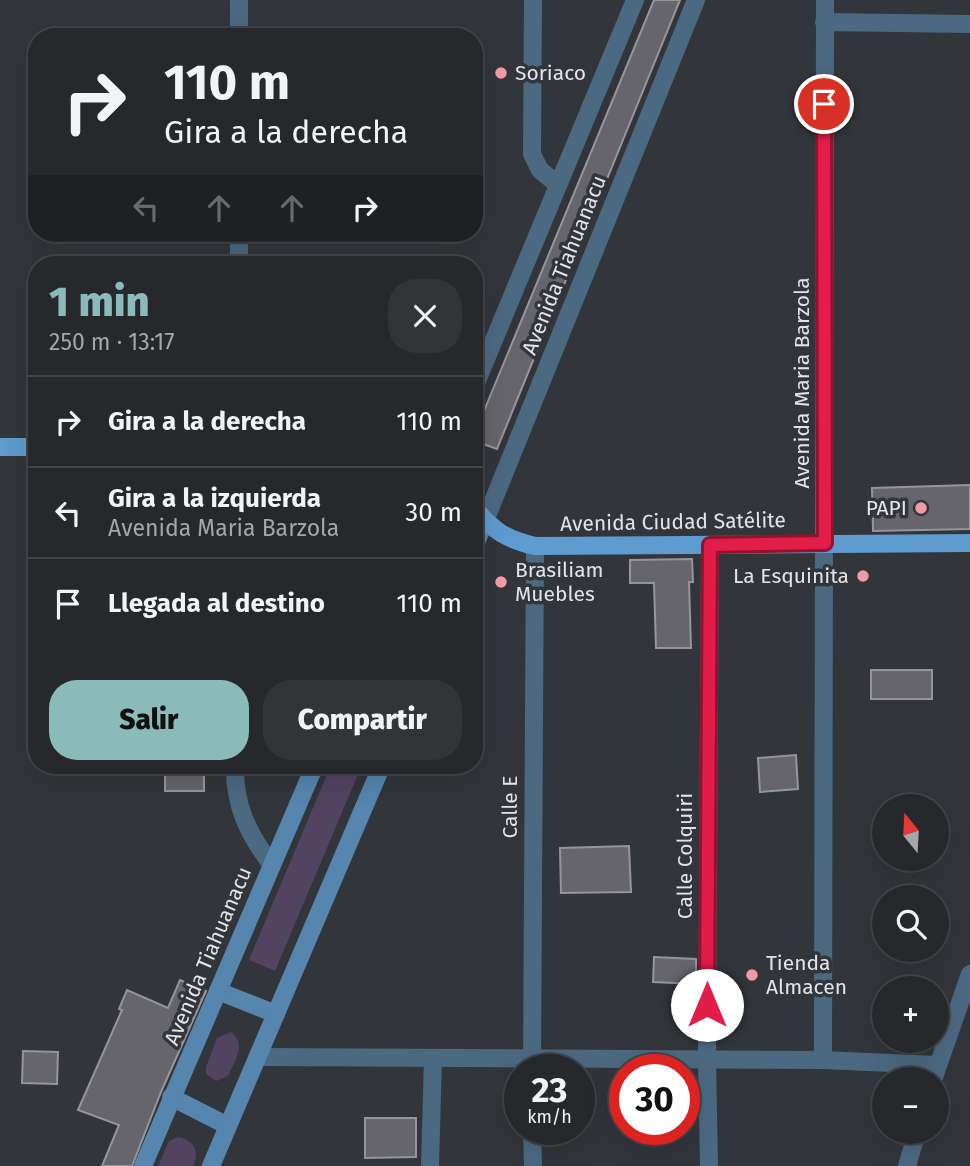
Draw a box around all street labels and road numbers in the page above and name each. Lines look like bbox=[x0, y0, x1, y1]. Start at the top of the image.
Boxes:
street label: Avenida Tiahuanacu bbox=[516, 171, 612, 359]
street label: Avenida Maria Barzola bbox=[789, 277, 815, 489]
street label: Avenida Ciudad Satélite bbox=[560, 507, 786, 537]
street label: Calle E bbox=[497, 775, 523, 839]
street label: Calle Colquiri bbox=[672, 793, 698, 919]
street label: Avenida Tiahuanacu bbox=[159, 863, 257, 1049]

